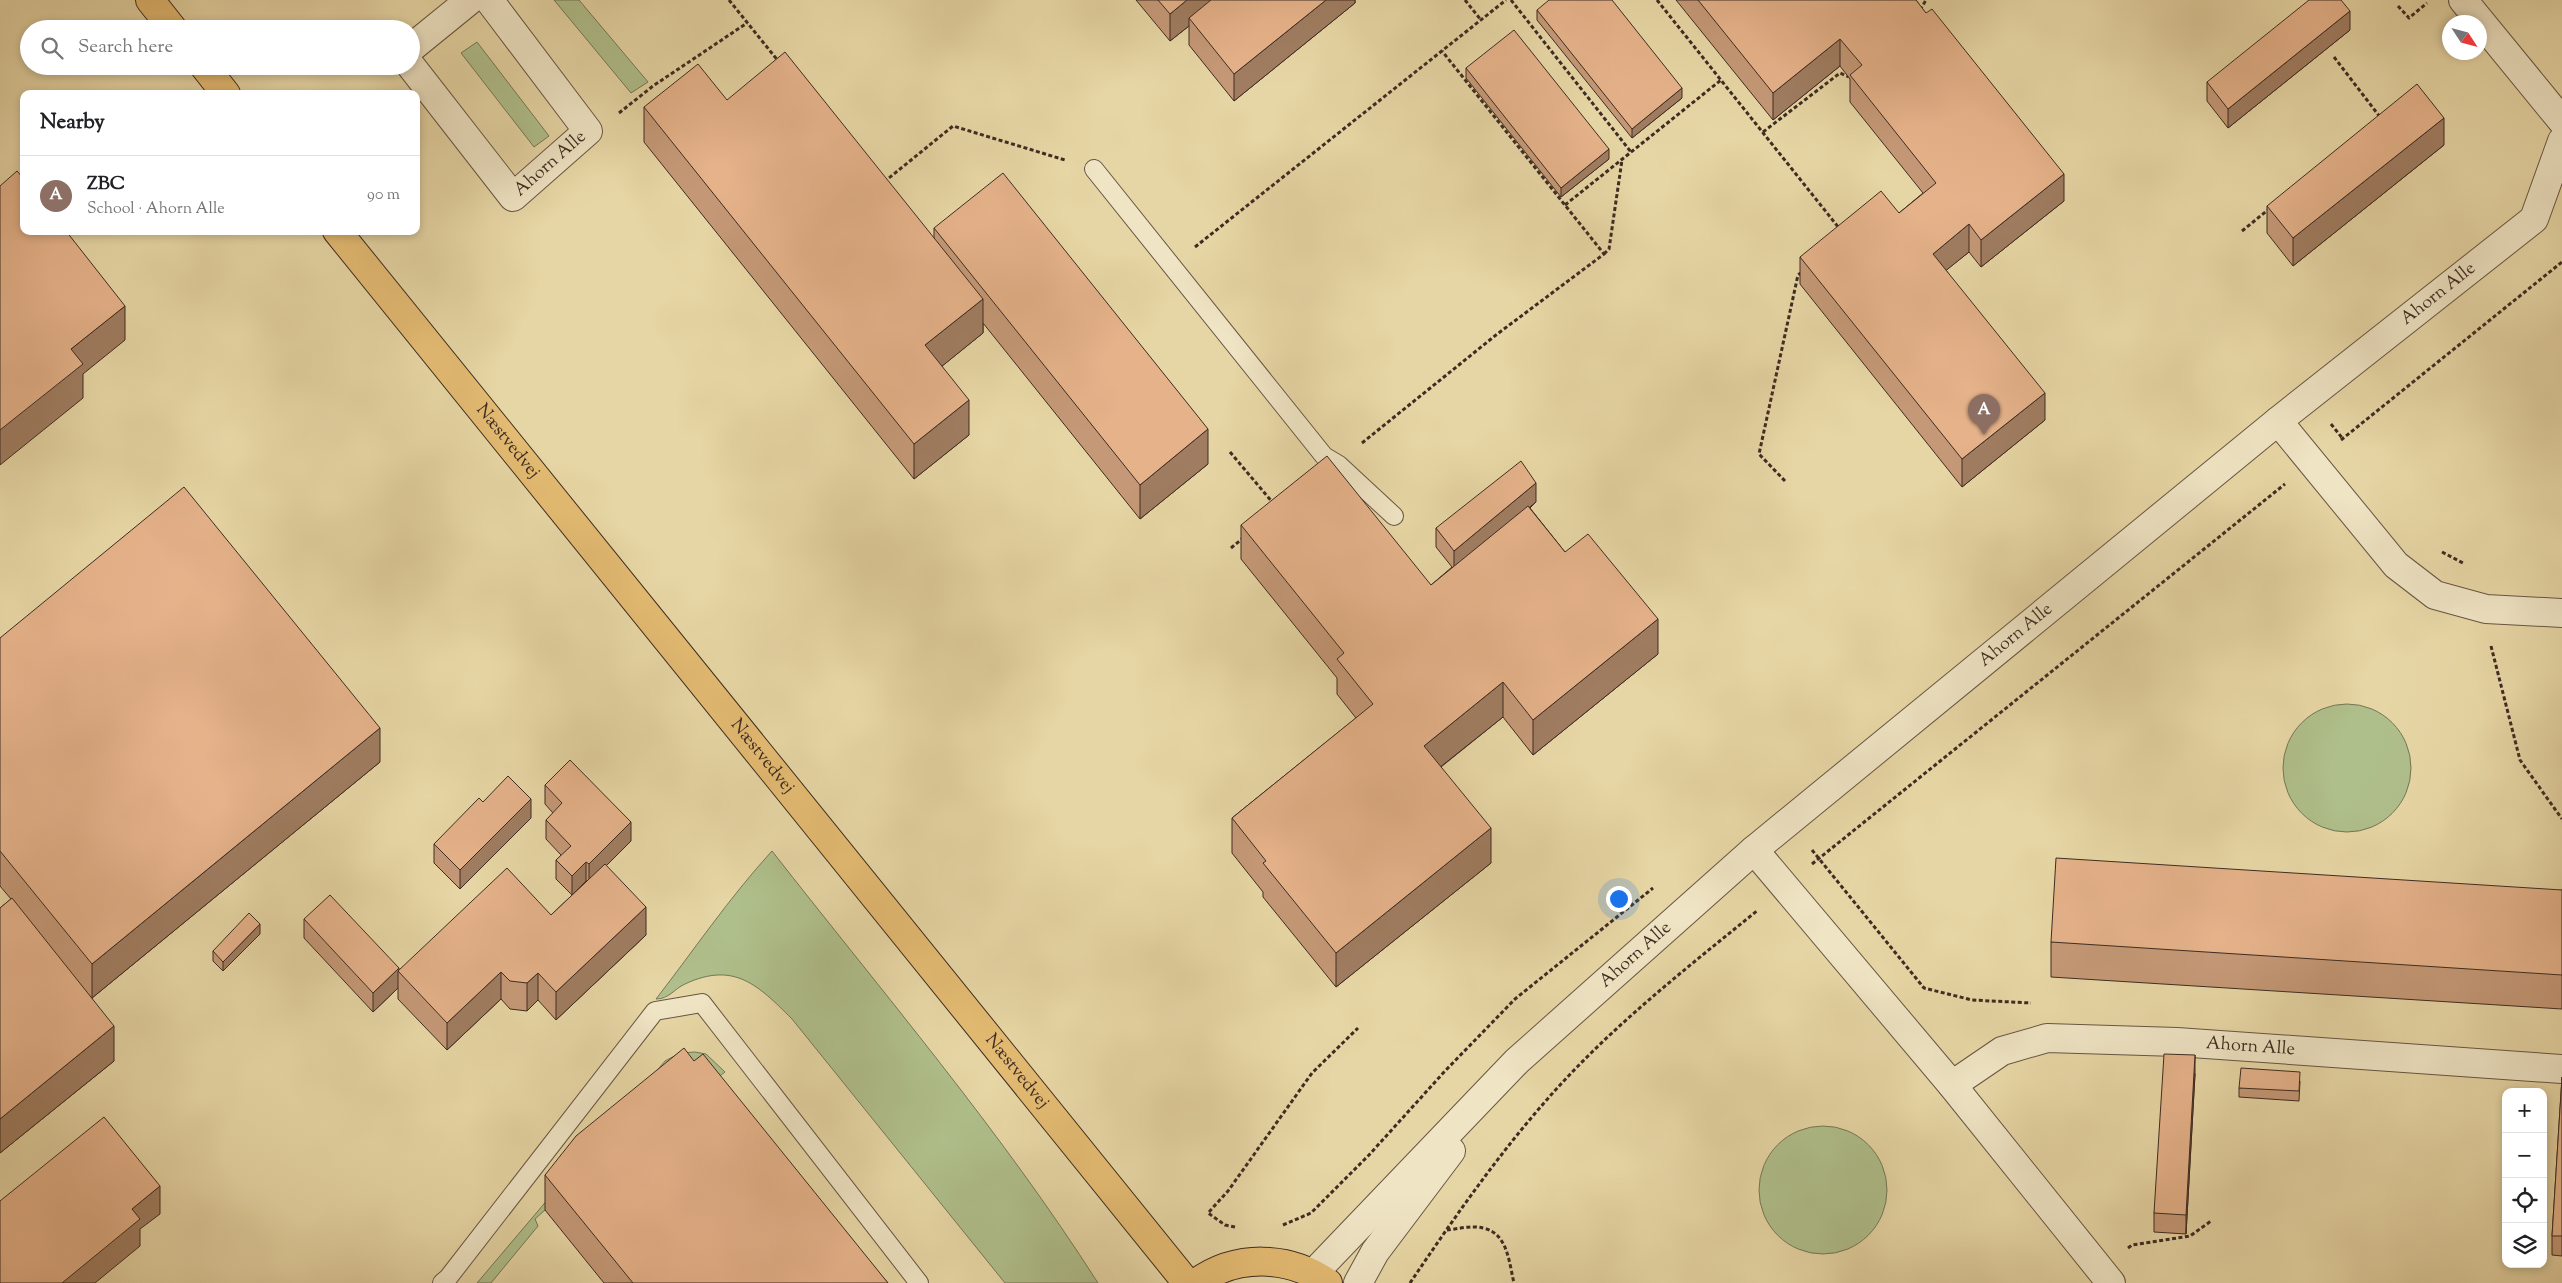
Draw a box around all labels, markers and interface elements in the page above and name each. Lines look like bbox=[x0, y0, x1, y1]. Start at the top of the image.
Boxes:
north arrow bbox=[2442, 15, 2487, 60]
search box bbox=[20, 20, 420, 75]
icon: search bbox=[38, 34, 66, 62]
text: Search here bbox=[78, 34, 173, 61]
text: Nearby bbox=[40, 108, 105, 138]
street label: Ahorn Alle bbox=[509, 125, 593, 203]
text: ZBC bbox=[87, 171, 125, 198]
text: A bbox=[50, 184, 63, 207]
text: 90 m bbox=[367, 184, 400, 207]
text: School · Ahorn Alle bbox=[87, 198, 225, 221]
street label: Ahorn Alle bbox=[2396, 257, 2482, 332]
pin: A bbox=[1968, 394, 2000, 435]
street label: Næstvedvej bbox=[469, 399, 546, 485]
street label: Ahorn Alle bbox=[1973, 597, 2059, 674]
street label: Næstvedvej bbox=[723, 714, 800, 800]
your location bbox=[1606, 886, 1632, 912]
street label: Ahorn Alle bbox=[1594, 916, 1678, 995]
street label: Næstvedvej bbox=[978, 1029, 1055, 1115]
street label: Ahorn Alle bbox=[2205, 1031, 2296, 1063]
map controls bbox=[2502, 1088, 2547, 1268]
button: + bbox=[2502, 1088, 2547, 1133]
button: − bbox=[2502, 1133, 2547, 1178]
button: locate bbox=[2502, 1178, 2547, 1223]
button: layers bbox=[2502, 1223, 2547, 1268]

